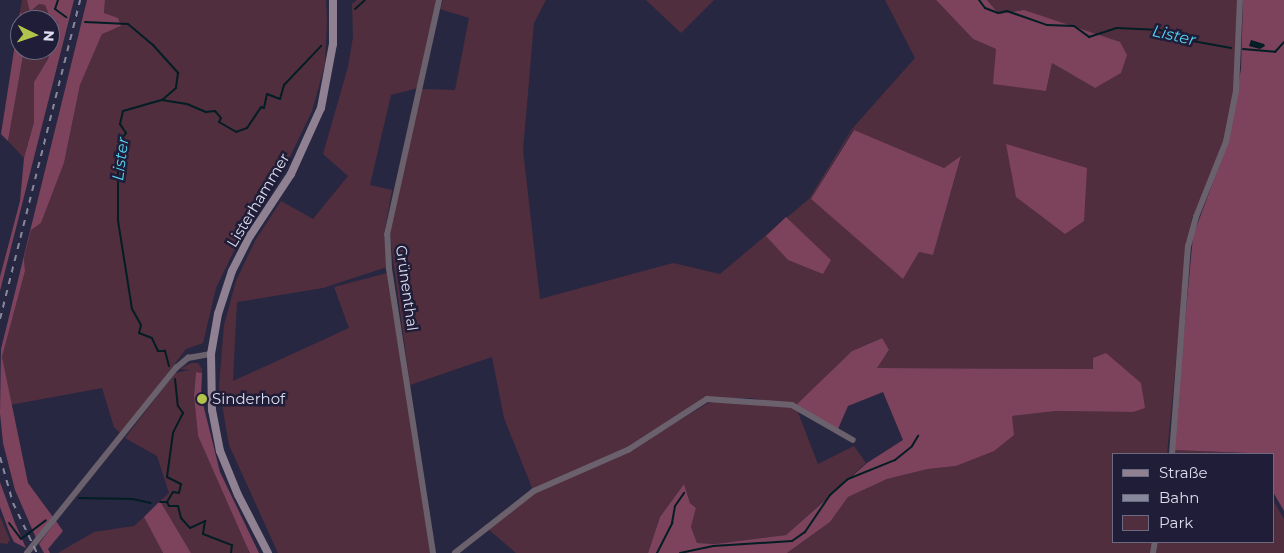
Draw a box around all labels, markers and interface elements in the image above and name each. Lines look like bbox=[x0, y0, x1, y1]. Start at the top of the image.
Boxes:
north arrow bbox=[10, 10, 60, 60]
water label: Lister bbox=[1150, 22, 1198, 50]
text: N bbox=[40, 30, 58, 42]
water label: Lister bbox=[109, 136, 133, 182]
street label: Listerhammer bbox=[223, 150, 293, 250]
street label: Grünenthal bbox=[392, 244, 422, 332]
place label: Sinderhof bbox=[212, 390, 285, 408]
marker: Sinderhof bbox=[196, 393, 208, 405]
legend bbox=[1112, 453, 1274, 543]
text: Straße bbox=[1159, 463, 1208, 482]
text: Bahn bbox=[1159, 488, 1199, 507]
text: Park bbox=[1159, 513, 1193, 532]

